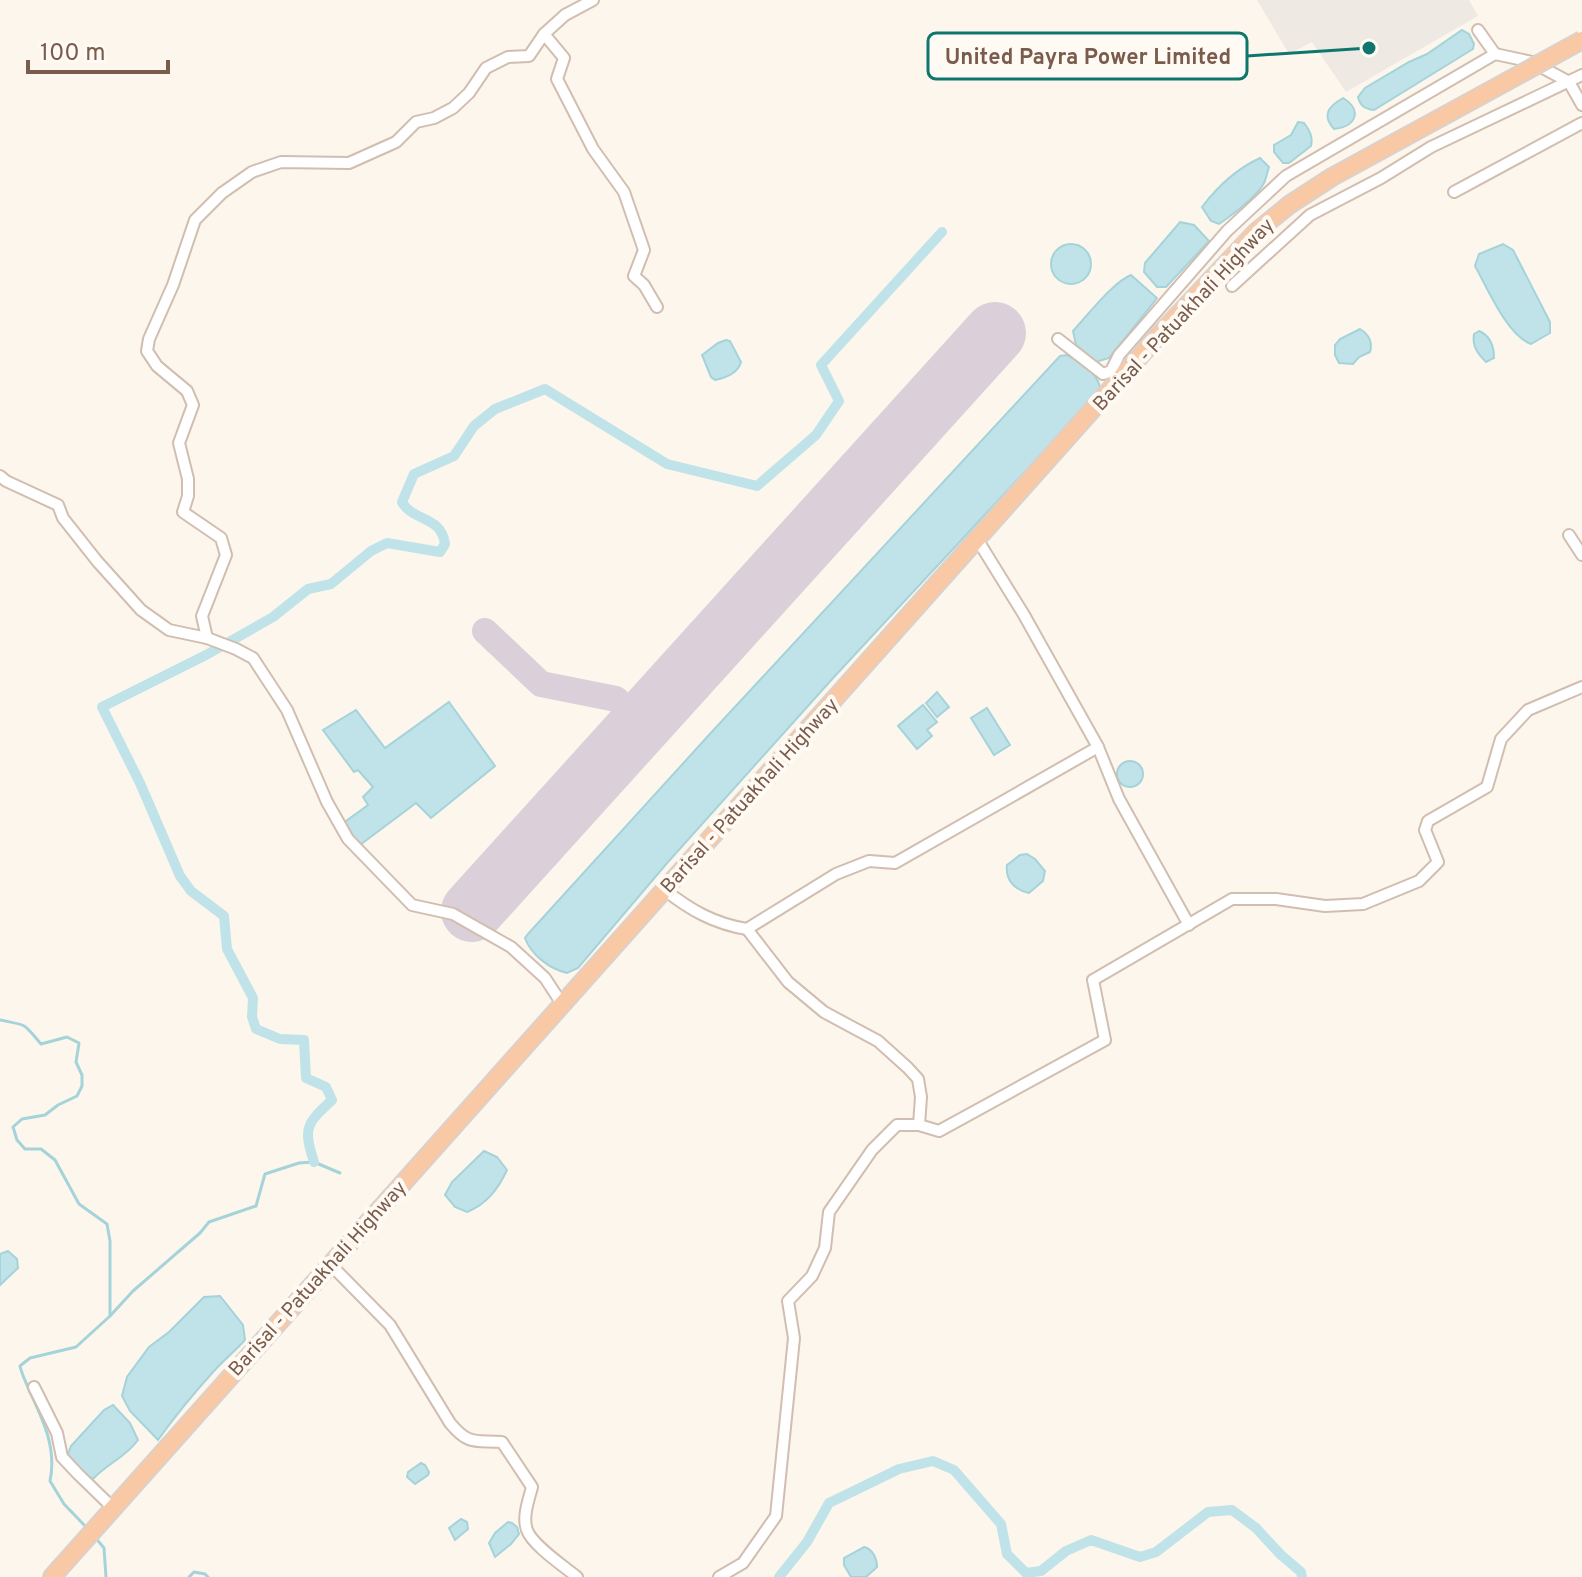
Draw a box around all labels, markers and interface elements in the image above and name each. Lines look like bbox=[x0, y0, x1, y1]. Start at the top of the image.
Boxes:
scale bar bbox=[28, 24, 168, 74]
callout: United Payra Power Limited bbox=[928, 33, 1247, 79]
text: 100 m bbox=[40, 39, 106, 69]
text: United Payra Power Limited bbox=[945, 45, 1231, 72]
street label: Barisal - Patuakhali Highway bbox=[1088, 213, 1281, 417]
street label: Barisal - Patuakhali Highway bbox=[656, 693, 845, 900]
street label: Barisal - Patuakhali Highway bbox=[224, 1176, 413, 1383]

